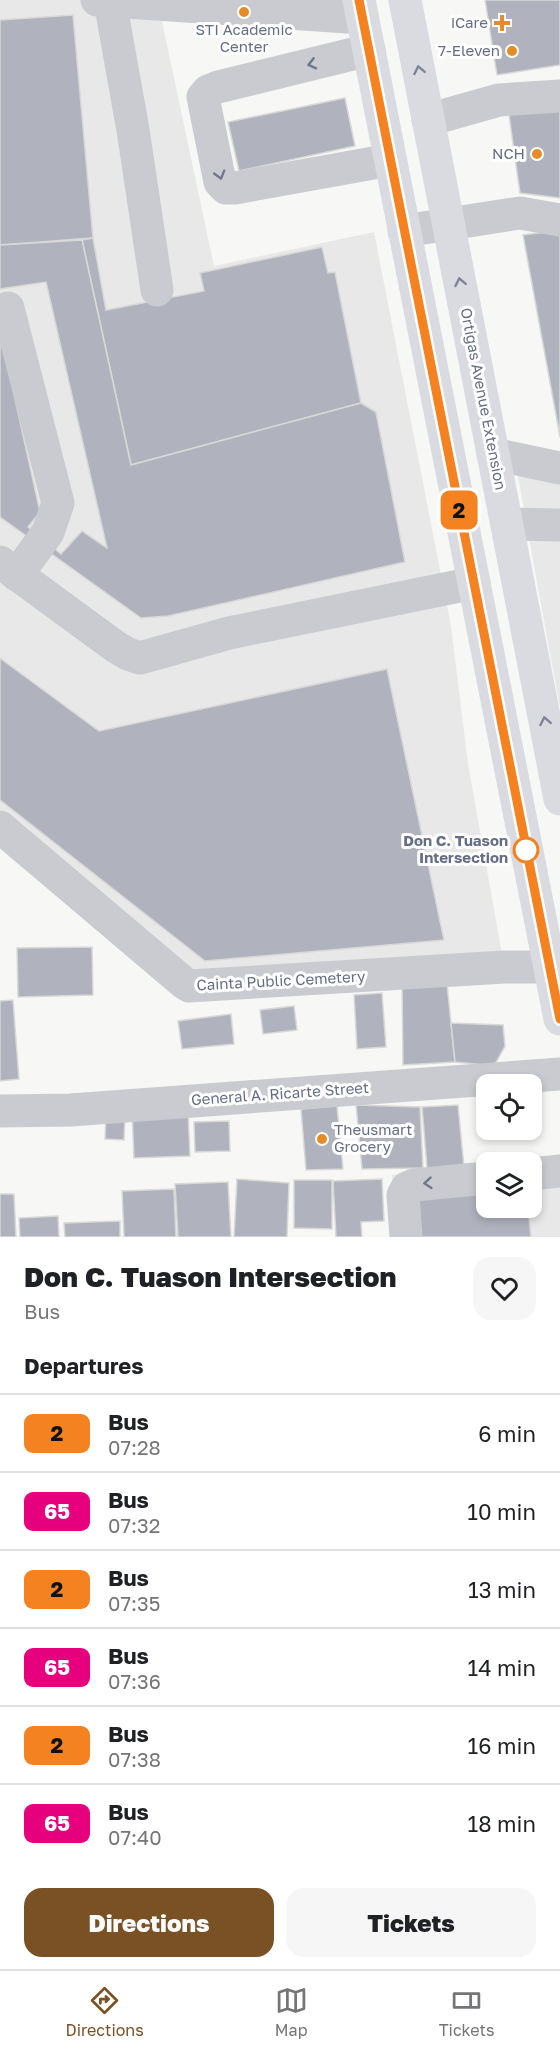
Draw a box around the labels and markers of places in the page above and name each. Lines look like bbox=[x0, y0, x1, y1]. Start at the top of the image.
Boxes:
marker: STI Academic Center bbox=[237, 5, 251, 19]
place label: iCare bbox=[451, 13, 488, 31]
marker: iCare bbox=[493, 14, 511, 32]
place label: STI Academic Center bbox=[195, 20, 293, 55]
place label: 7-Eleven bbox=[438, 41, 500, 59]
marker: 7-Eleven bbox=[505, 44, 519, 58]
place label: NCH bbox=[492, 144, 525, 162]
marker: NCH bbox=[530, 147, 544, 161]
place label: Don C. Tuason Intersection bbox=[403, 831, 508, 866]
marker: Don C. Tuason Intersection bbox=[513, 837, 539, 863]
place label: Theusmart Grocery bbox=[334, 1120, 412, 1155]
marker: Theusmart Grocery bbox=[315, 1132, 329, 1146]

